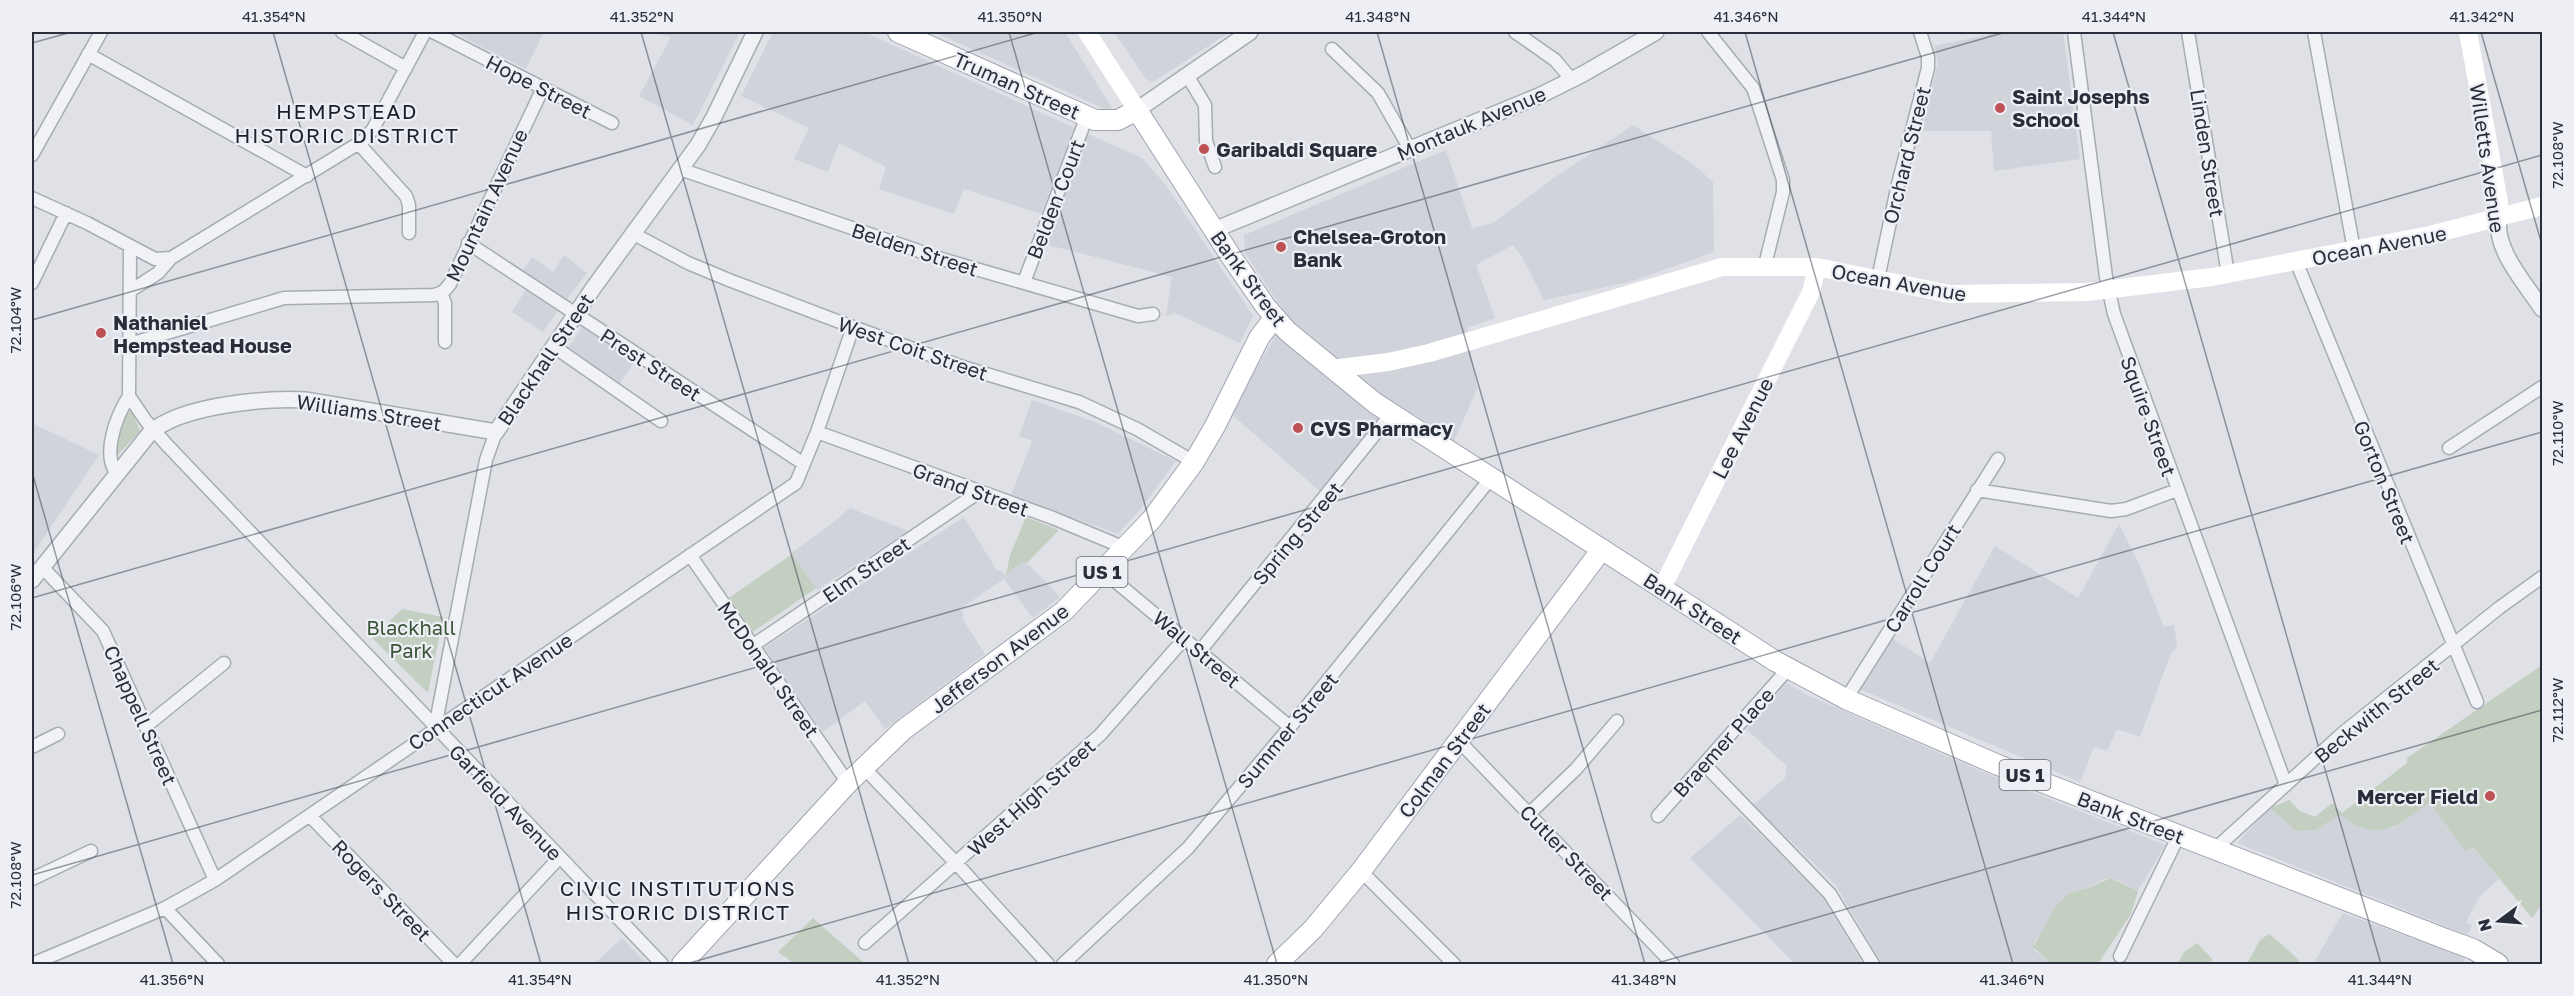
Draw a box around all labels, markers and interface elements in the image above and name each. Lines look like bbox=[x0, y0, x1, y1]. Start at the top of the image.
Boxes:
text: 41.354°N bbox=[242, 7, 306, 25]
text: 41.352°N bbox=[610, 7, 674, 25]
text: 41.350°N bbox=[978, 7, 1042, 25]
text: 41.348°N bbox=[1345, 7, 1411, 25]
text: 41.346°N bbox=[1713, 7, 1779, 25]
text: 41.344°N bbox=[2082, 7, 2146, 25]
text: 41.342°N bbox=[2450, 7, 2514, 25]
street label: Truman Street bbox=[950, 46, 1084, 124]
street label: Hope Street bbox=[482, 49, 596, 123]
street label: Montauk Avenue bbox=[1393, 81, 1549, 165]
street label: Willetts Avenue bbox=[2466, 82, 2510, 234]
street label: Orchard Street bbox=[1877, 84, 1935, 226]
place label: Saint Josephs School bbox=[2012, 84, 2150, 131]
street label: Linden Street bbox=[2186, 87, 2230, 219]
district label: HEMPSTEAD HISTORIC DISTRICT bbox=[234, 98, 460, 148]
marker: Saint Josephs School bbox=[1993, 101, 2007, 115]
text: 72.108°W bbox=[2548, 121, 2566, 189]
street label: Mountain Avenue bbox=[440, 125, 532, 285]
street label: Belden Court bbox=[1021, 136, 1089, 262]
place label: Garibaldi Square bbox=[1216, 137, 1378, 161]
marker: Garibaldi Square bbox=[1197, 142, 1211, 156]
street label: Belden Street bbox=[849, 217, 981, 281]
street label: Ocean Avenue bbox=[2310, 220, 2448, 270]
place label: Chelsea-Groton Bank bbox=[1293, 224, 1446, 271]
street label: Bank Street bbox=[1206, 225, 1292, 331]
marker: Chelsea-Groton Bank bbox=[1274, 240, 1288, 254]
street label: Ocean Avenue bbox=[1830, 258, 1968, 306]
text: 72.104°W bbox=[6, 287, 24, 353]
street label: Blackhall Street bbox=[492, 288, 598, 430]
place label: Nathaniel Hempstead House bbox=[113, 310, 292, 357]
street label: West Coit Street bbox=[835, 311, 991, 385]
street label: Prest Street bbox=[596, 323, 706, 405]
marker: Nathaniel Hempstead House bbox=[94, 326, 108, 340]
street label: Squire Street bbox=[2116, 353, 2182, 479]
street label: Lee Avenue bbox=[1706, 374, 1778, 482]
street label: Williams Street bbox=[295, 389, 443, 435]
text: 72.110°W bbox=[2548, 400, 2566, 466]
place label: CVS Pharmacy bbox=[1310, 416, 1453, 440]
street label: Gorton Street bbox=[2349, 417, 2421, 547]
marker: CVS Pharmacy bbox=[1291, 421, 1305, 435]
street label: Grand Street bbox=[910, 457, 1032, 521]
street label: Spring Street bbox=[1247, 477, 1347, 589]
street label: Carroll Court bbox=[1879, 519, 1965, 637]
street label: Elm Street bbox=[818, 531, 914, 607]
road number: US 1 bbox=[1076, 557, 1128, 587]
text: 72.106°W bbox=[6, 563, 24, 631]
street label: Bank Street bbox=[1639, 567, 1747, 649]
street label: McDonald Street bbox=[713, 596, 825, 742]
street label: Jefferson Avenue bbox=[925, 598, 1073, 718]
street label: Wall Street bbox=[1148, 606, 1246, 692]
park label: Blackhall Park bbox=[366, 615, 456, 662]
street label: Connecticut Avenue bbox=[403, 627, 577, 755]
street label: Chappell Street bbox=[99, 641, 183, 789]
street label: Beckwith Street bbox=[2309, 652, 2443, 768]
street label: Summer Street bbox=[1232, 667, 1342, 793]
text: 72.112°W bbox=[2548, 678, 2566, 742]
street label: Braemer Place bbox=[1667, 682, 1779, 802]
street label: Colman Street bbox=[1393, 698, 1495, 822]
street label: West High Street bbox=[962, 734, 1100, 860]
street label: Garfield Avenue bbox=[445, 739, 567, 865]
road number: US 1 bbox=[2000, 760, 2050, 790]
place label: Mercer Field bbox=[2357, 784, 2478, 808]
street label: Bank Street bbox=[2074, 786, 2188, 848]
marker: Mercer Field bbox=[2483, 789, 2497, 803]
street label: Cutler Street bbox=[1515, 799, 1619, 905]
street label: Rogers Street bbox=[328, 834, 436, 946]
text: 72.108°W bbox=[6, 841, 24, 909]
district label: CIVIC INSTITUTIONS HISTORIC DISTRICT bbox=[560, 875, 796, 925]
north arrow bbox=[2469, 891, 2529, 951]
text: N bbox=[2473, 917, 2496, 934]
text: 41.356°N bbox=[140, 970, 204, 988]
text: 41.354°N bbox=[508, 970, 572, 988]
text: 41.352°N bbox=[876, 970, 940, 988]
text: 41.350°N bbox=[1244, 970, 1308, 988]
text: 41.348°N bbox=[1611, 970, 1677, 988]
text: 41.346°N bbox=[1979, 970, 2045, 988]
text: 41.344°N bbox=[2348, 970, 2412, 988]

